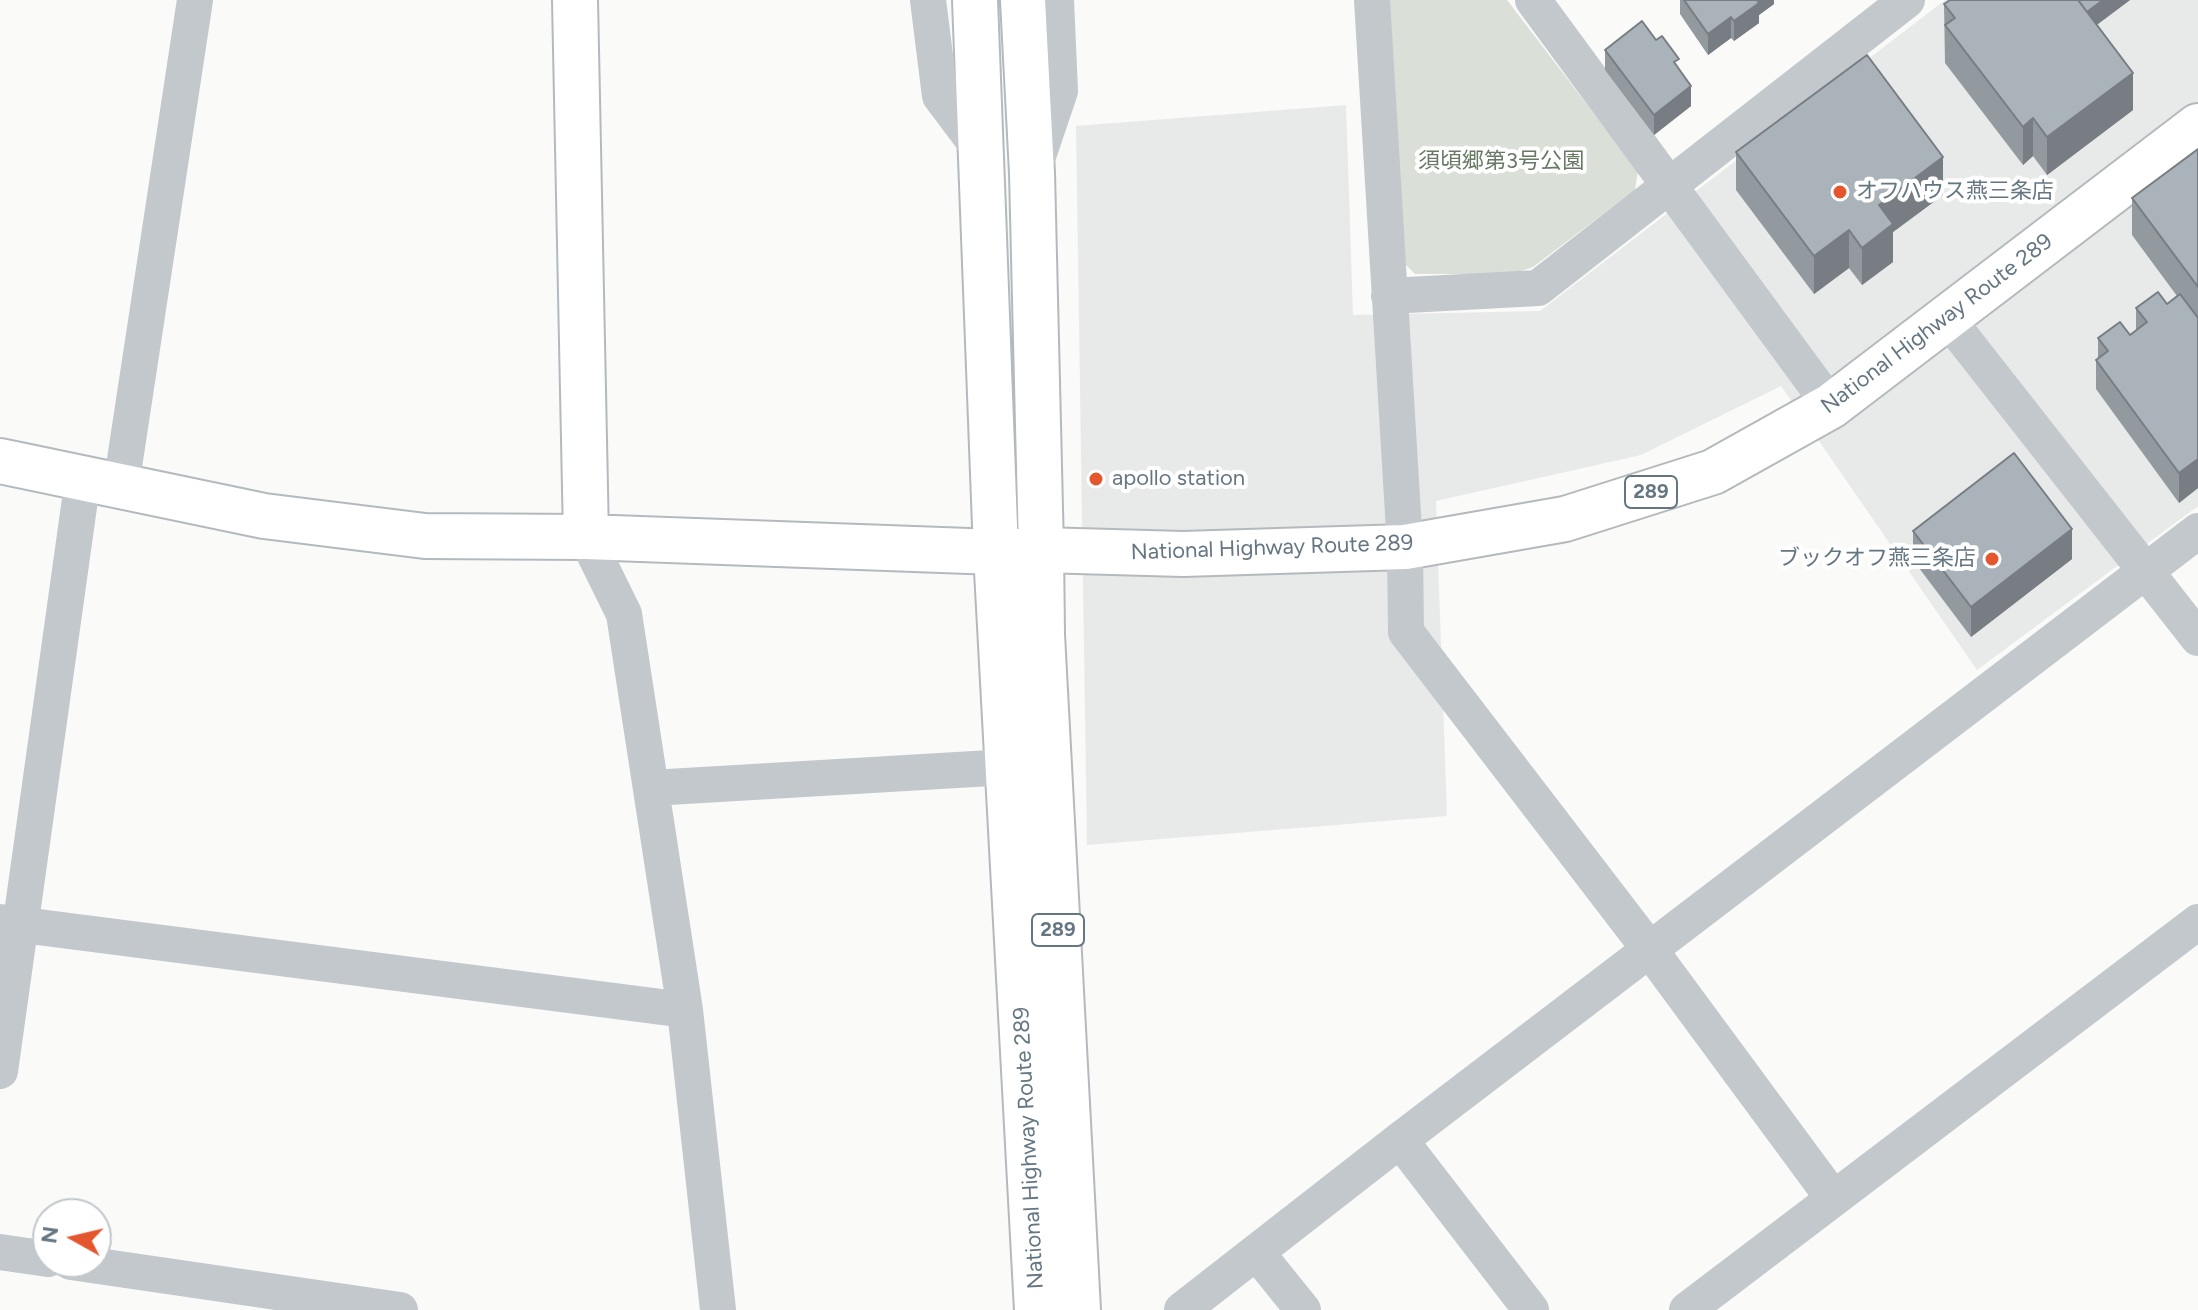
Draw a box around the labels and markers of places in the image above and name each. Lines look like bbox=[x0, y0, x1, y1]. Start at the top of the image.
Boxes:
place label: オフハウス燕三条店 bbox=[1856, 179, 2054, 205]
marker: オフハウス燕三条店 bbox=[1831, 183, 1849, 201]
place label: apollo station bbox=[1112, 466, 1245, 492]
marker: apollo station bbox=[1087, 470, 1105, 488]
place label: ブックオフ燕三条店 bbox=[1778, 546, 1976, 572]
marker: ブックオフ燕三条店 bbox=[1983, 550, 2001, 568]

